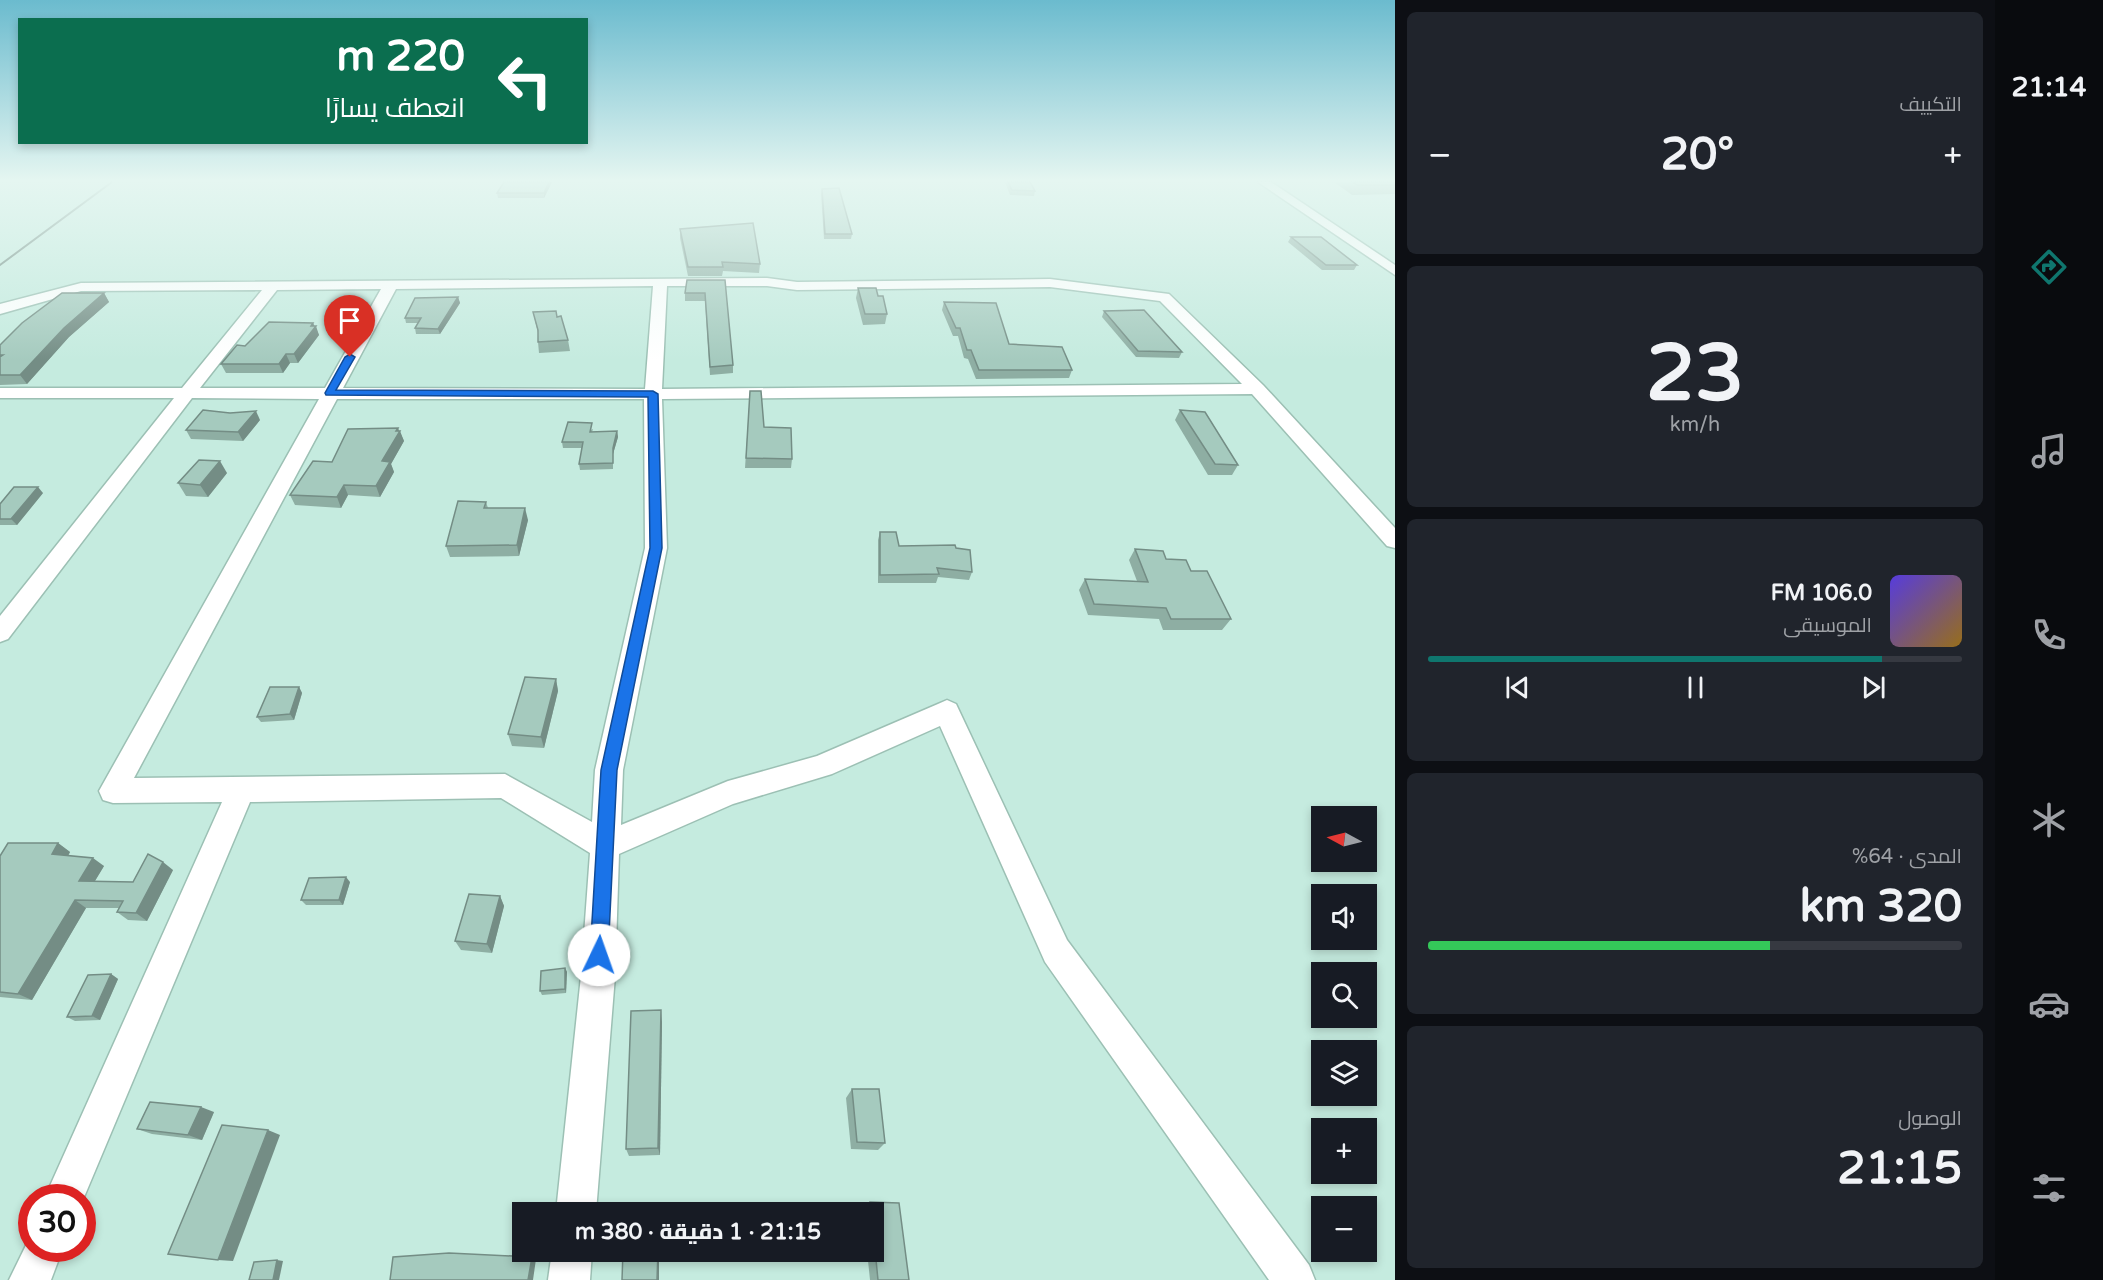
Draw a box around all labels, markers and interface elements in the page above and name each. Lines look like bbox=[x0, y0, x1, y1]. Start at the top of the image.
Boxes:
text: 220 m bbox=[336, 31, 465, 82]
icon: left bbox=[486, 42, 564, 120]
text: 21:14 bbox=[2012, 71, 2086, 104]
text: انعطف يسارًا bbox=[325, 92, 465, 125]
text: التكييف bbox=[1899, 93, 1962, 117]
text: 20° bbox=[1661, 128, 1734, 182]
text: − bbox=[1428, 136, 1452, 175]
text: + bbox=[1943, 136, 1962, 175]
icon: directions bbox=[2028, 246, 2070, 288]
pin bbox=[324, 295, 375, 357]
icon: arrive bbox=[333, 304, 366, 337]
text: 23 bbox=[1646, 327, 1744, 421]
text: km/h bbox=[1670, 413, 1720, 437]
icon: music bbox=[2028, 430, 2070, 472]
text: 106.0 FM bbox=[1771, 580, 1872, 606]
text: الموسيقى bbox=[1783, 614, 1872, 638]
icon: phone bbox=[2028, 614, 2070, 656]
icon: previous bbox=[1501, 671, 1534, 704]
icon: pause bbox=[1679, 671, 1712, 704]
icon: next bbox=[1857, 671, 1890, 704]
icon: climate bbox=[2028, 799, 2070, 841]
north arrow bbox=[1311, 806, 1377, 872]
map controls bbox=[1311, 806, 1377, 1262]
text: المدى · 64% bbox=[1852, 845, 1962, 869]
text: 320 km bbox=[1800, 880, 1962, 934]
button: sound bbox=[1311, 884, 1377, 950]
position arrow bbox=[567, 923, 631, 987]
button: search bbox=[1311, 962, 1377, 1028]
icon: car bbox=[2028, 983, 2070, 1025]
button: layers bbox=[1311, 1040, 1377, 1106]
text: الوصول bbox=[1898, 1107, 1962, 1131]
button: + bbox=[1311, 1118, 1377, 1184]
text: 21:15 bbox=[1837, 1142, 1962, 1196]
icon: filters bbox=[2028, 1167, 2070, 1209]
speed limit sign: 30 bbox=[18, 1184, 96, 1262]
button: − bbox=[1311, 1196, 1377, 1262]
text: 21:15 · 1 دقيقة · 380 m bbox=[575, 1219, 821, 1245]

